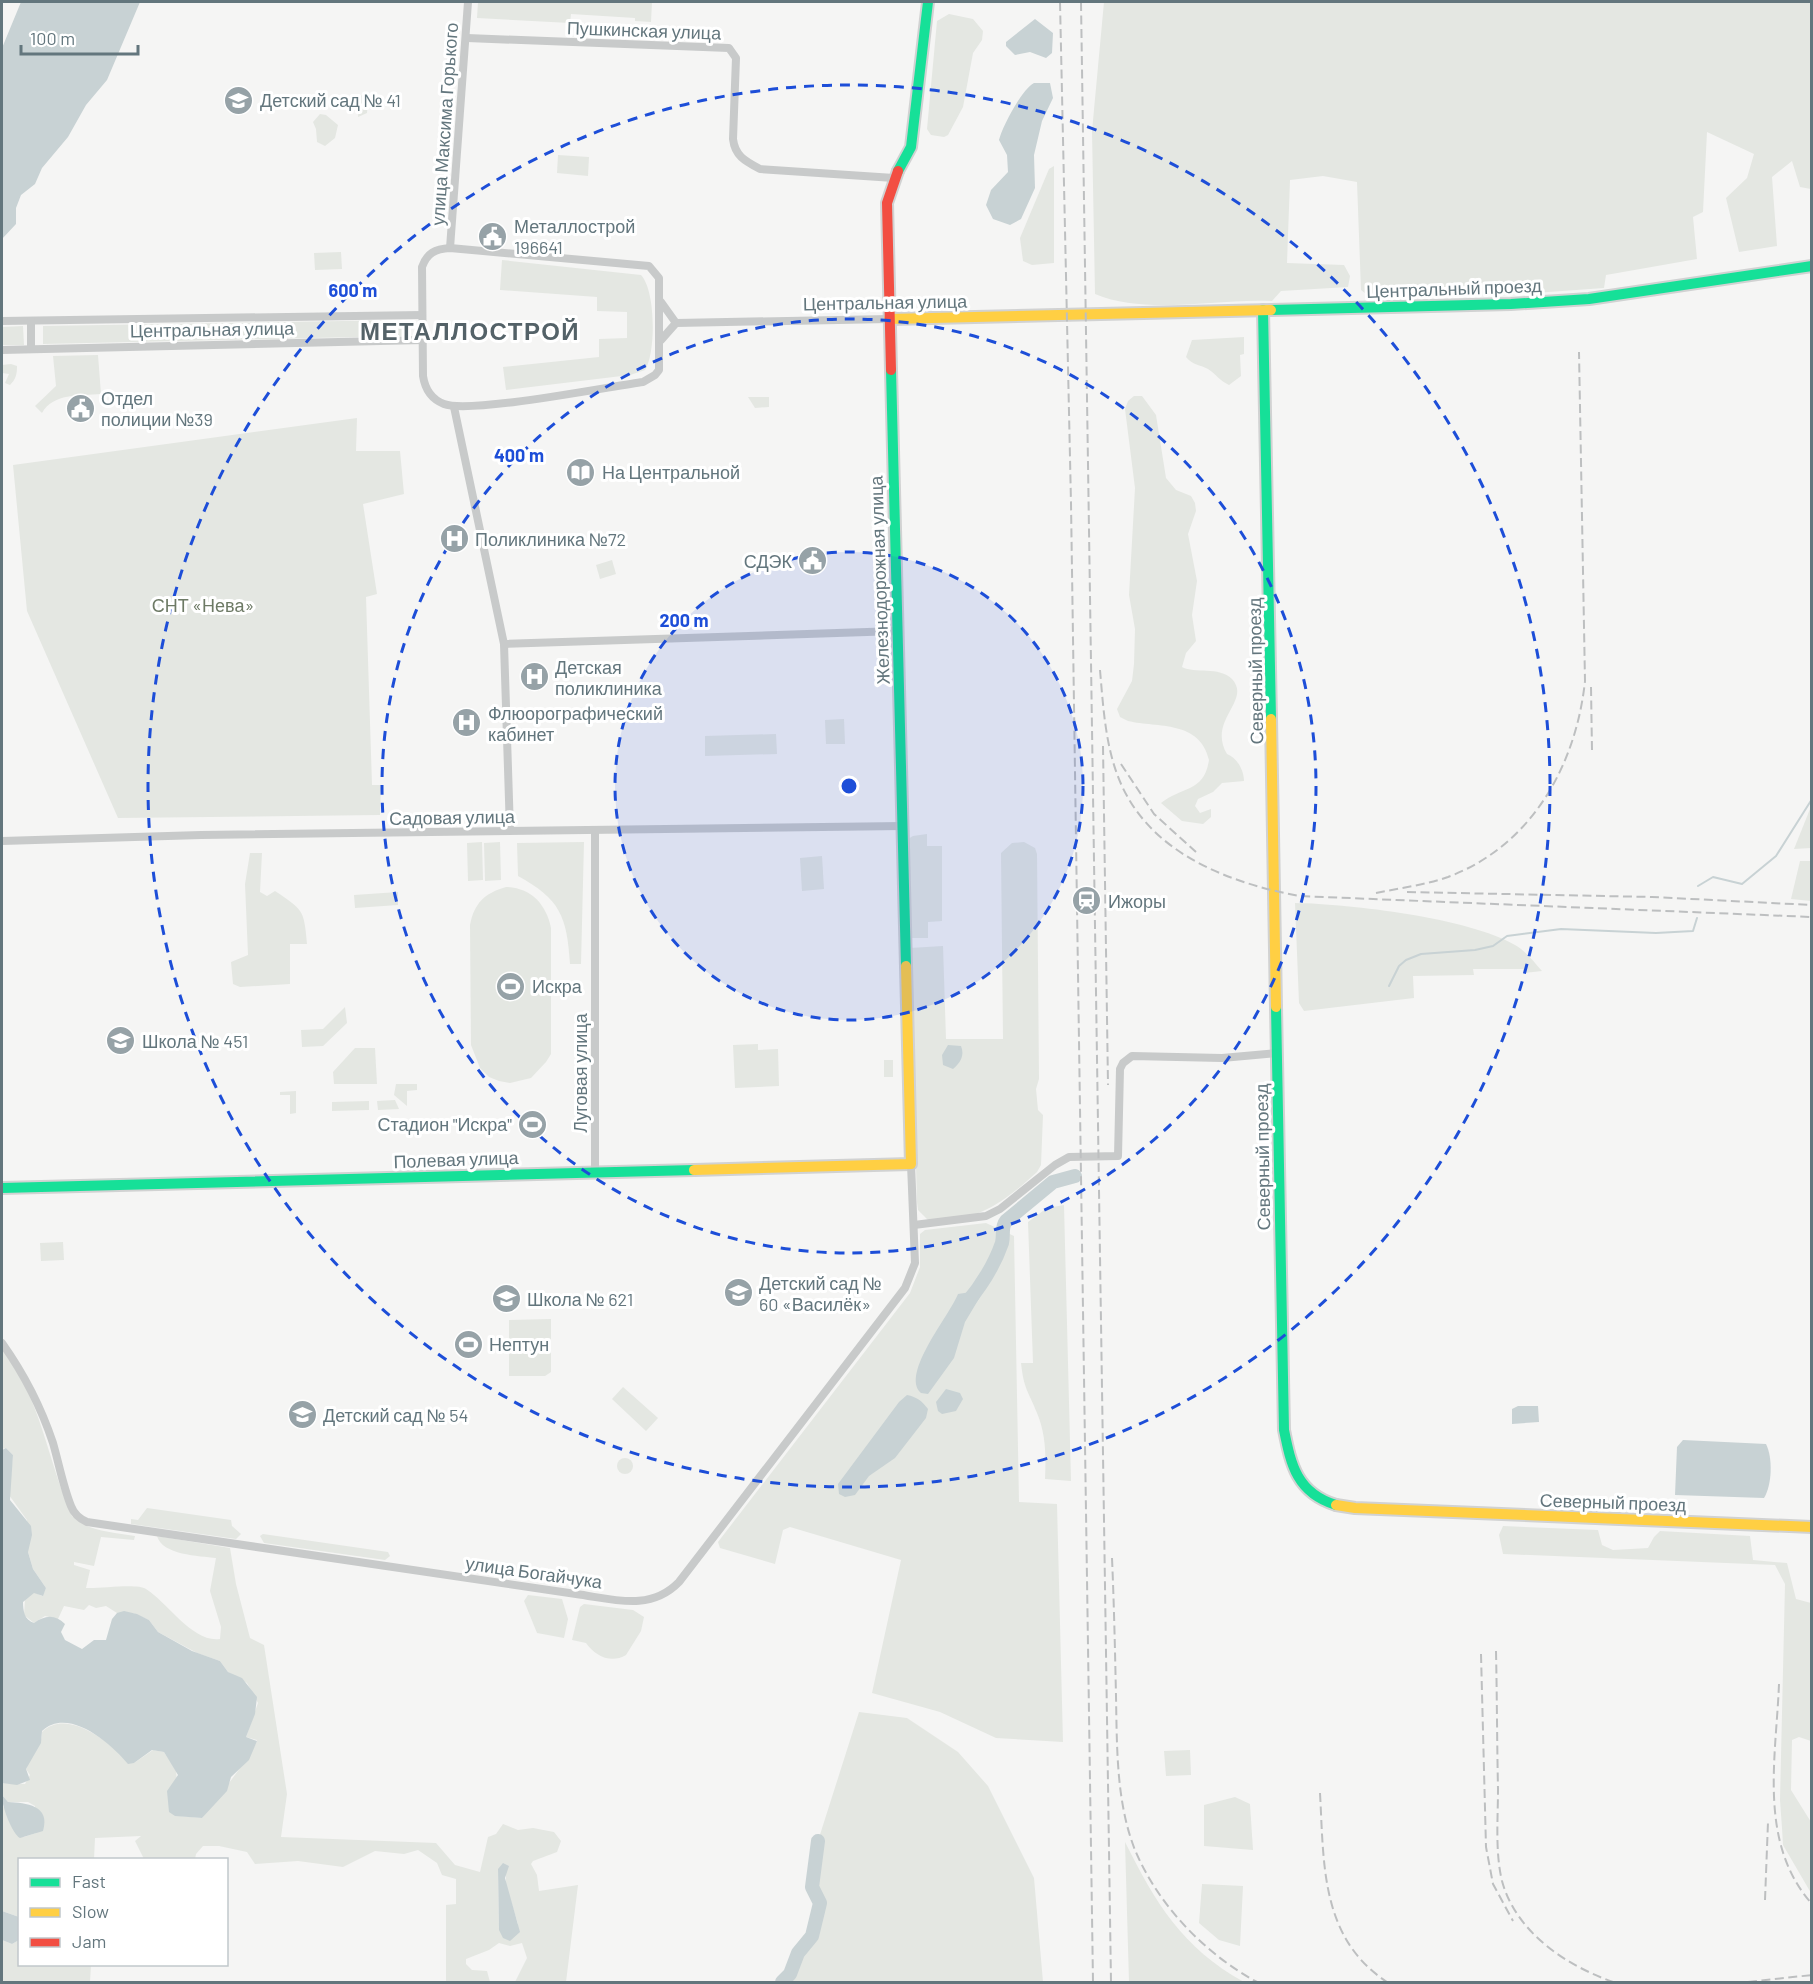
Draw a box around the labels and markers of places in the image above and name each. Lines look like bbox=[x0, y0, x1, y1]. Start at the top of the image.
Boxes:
school or university icon: Детский сад № 41 bbox=[223, 84, 255, 116]
place label: Детский сад № 41 bbox=[260, 89, 401, 111]
place label: Металлострой 196641 bbox=[514, 215, 635, 258]
public building icon: Металлострой 196641 bbox=[477, 220, 509, 252]
place label: Отдел полиции №39 bbox=[101, 387, 213, 430]
public building icon: Отдел полиции №39 bbox=[64, 392, 96, 424]
library icon: На Центральной bbox=[565, 456, 597, 488]
place label: На Центральной bbox=[602, 461, 740, 483]
hospital icon: Поликлиника №72 bbox=[438, 523, 470, 555]
place label: Поликлиника №72 bbox=[475, 528, 626, 550]
public building icon: СДЭК bbox=[797, 545, 829, 577]
place label: СДЭК bbox=[744, 550, 793, 572]
place label: Детская поликлиника bbox=[555, 656, 663, 699]
hospital icon: Детская поликлиника bbox=[518, 661, 550, 693]
place label: Флюорографический кабинет bbox=[488, 702, 663, 745]
hospital icon: Флюорографический кабинет bbox=[451, 707, 483, 739]
centre of rings bbox=[839, 776, 859, 796]
station icon: Ижоры bbox=[1071, 885, 1103, 917]
place label: Ижоры bbox=[1108, 890, 1166, 912]
sports icon: Искра bbox=[495, 970, 527, 1002]
place label: Искра bbox=[532, 975, 583, 997]
school or university icon: Школа № 451 bbox=[105, 1025, 137, 1057]
place label: Школа № 451 bbox=[142, 1030, 248, 1052]
sports icon: Стадион "Искра" bbox=[517, 1108, 549, 1140]
place label: Стадион "Искра" bbox=[378, 1113, 512, 1135]
place label: Детский сад № 60 «Василёк» bbox=[759, 1272, 882, 1315]
school or university icon: Детский сад № 60 «Василёк» bbox=[722, 1277, 754, 1309]
school or university icon: Школа № 621 bbox=[490, 1283, 522, 1315]
place label: Школа № 621 bbox=[527, 1288, 633, 1310]
sports icon: Нептун bbox=[452, 1328, 484, 1360]
place label: Нептун bbox=[489, 1333, 549, 1355]
school or university icon: Детский сад № 54 bbox=[286, 1399, 318, 1431]
place label: Детский сад № 54 bbox=[323, 1404, 468, 1426]

